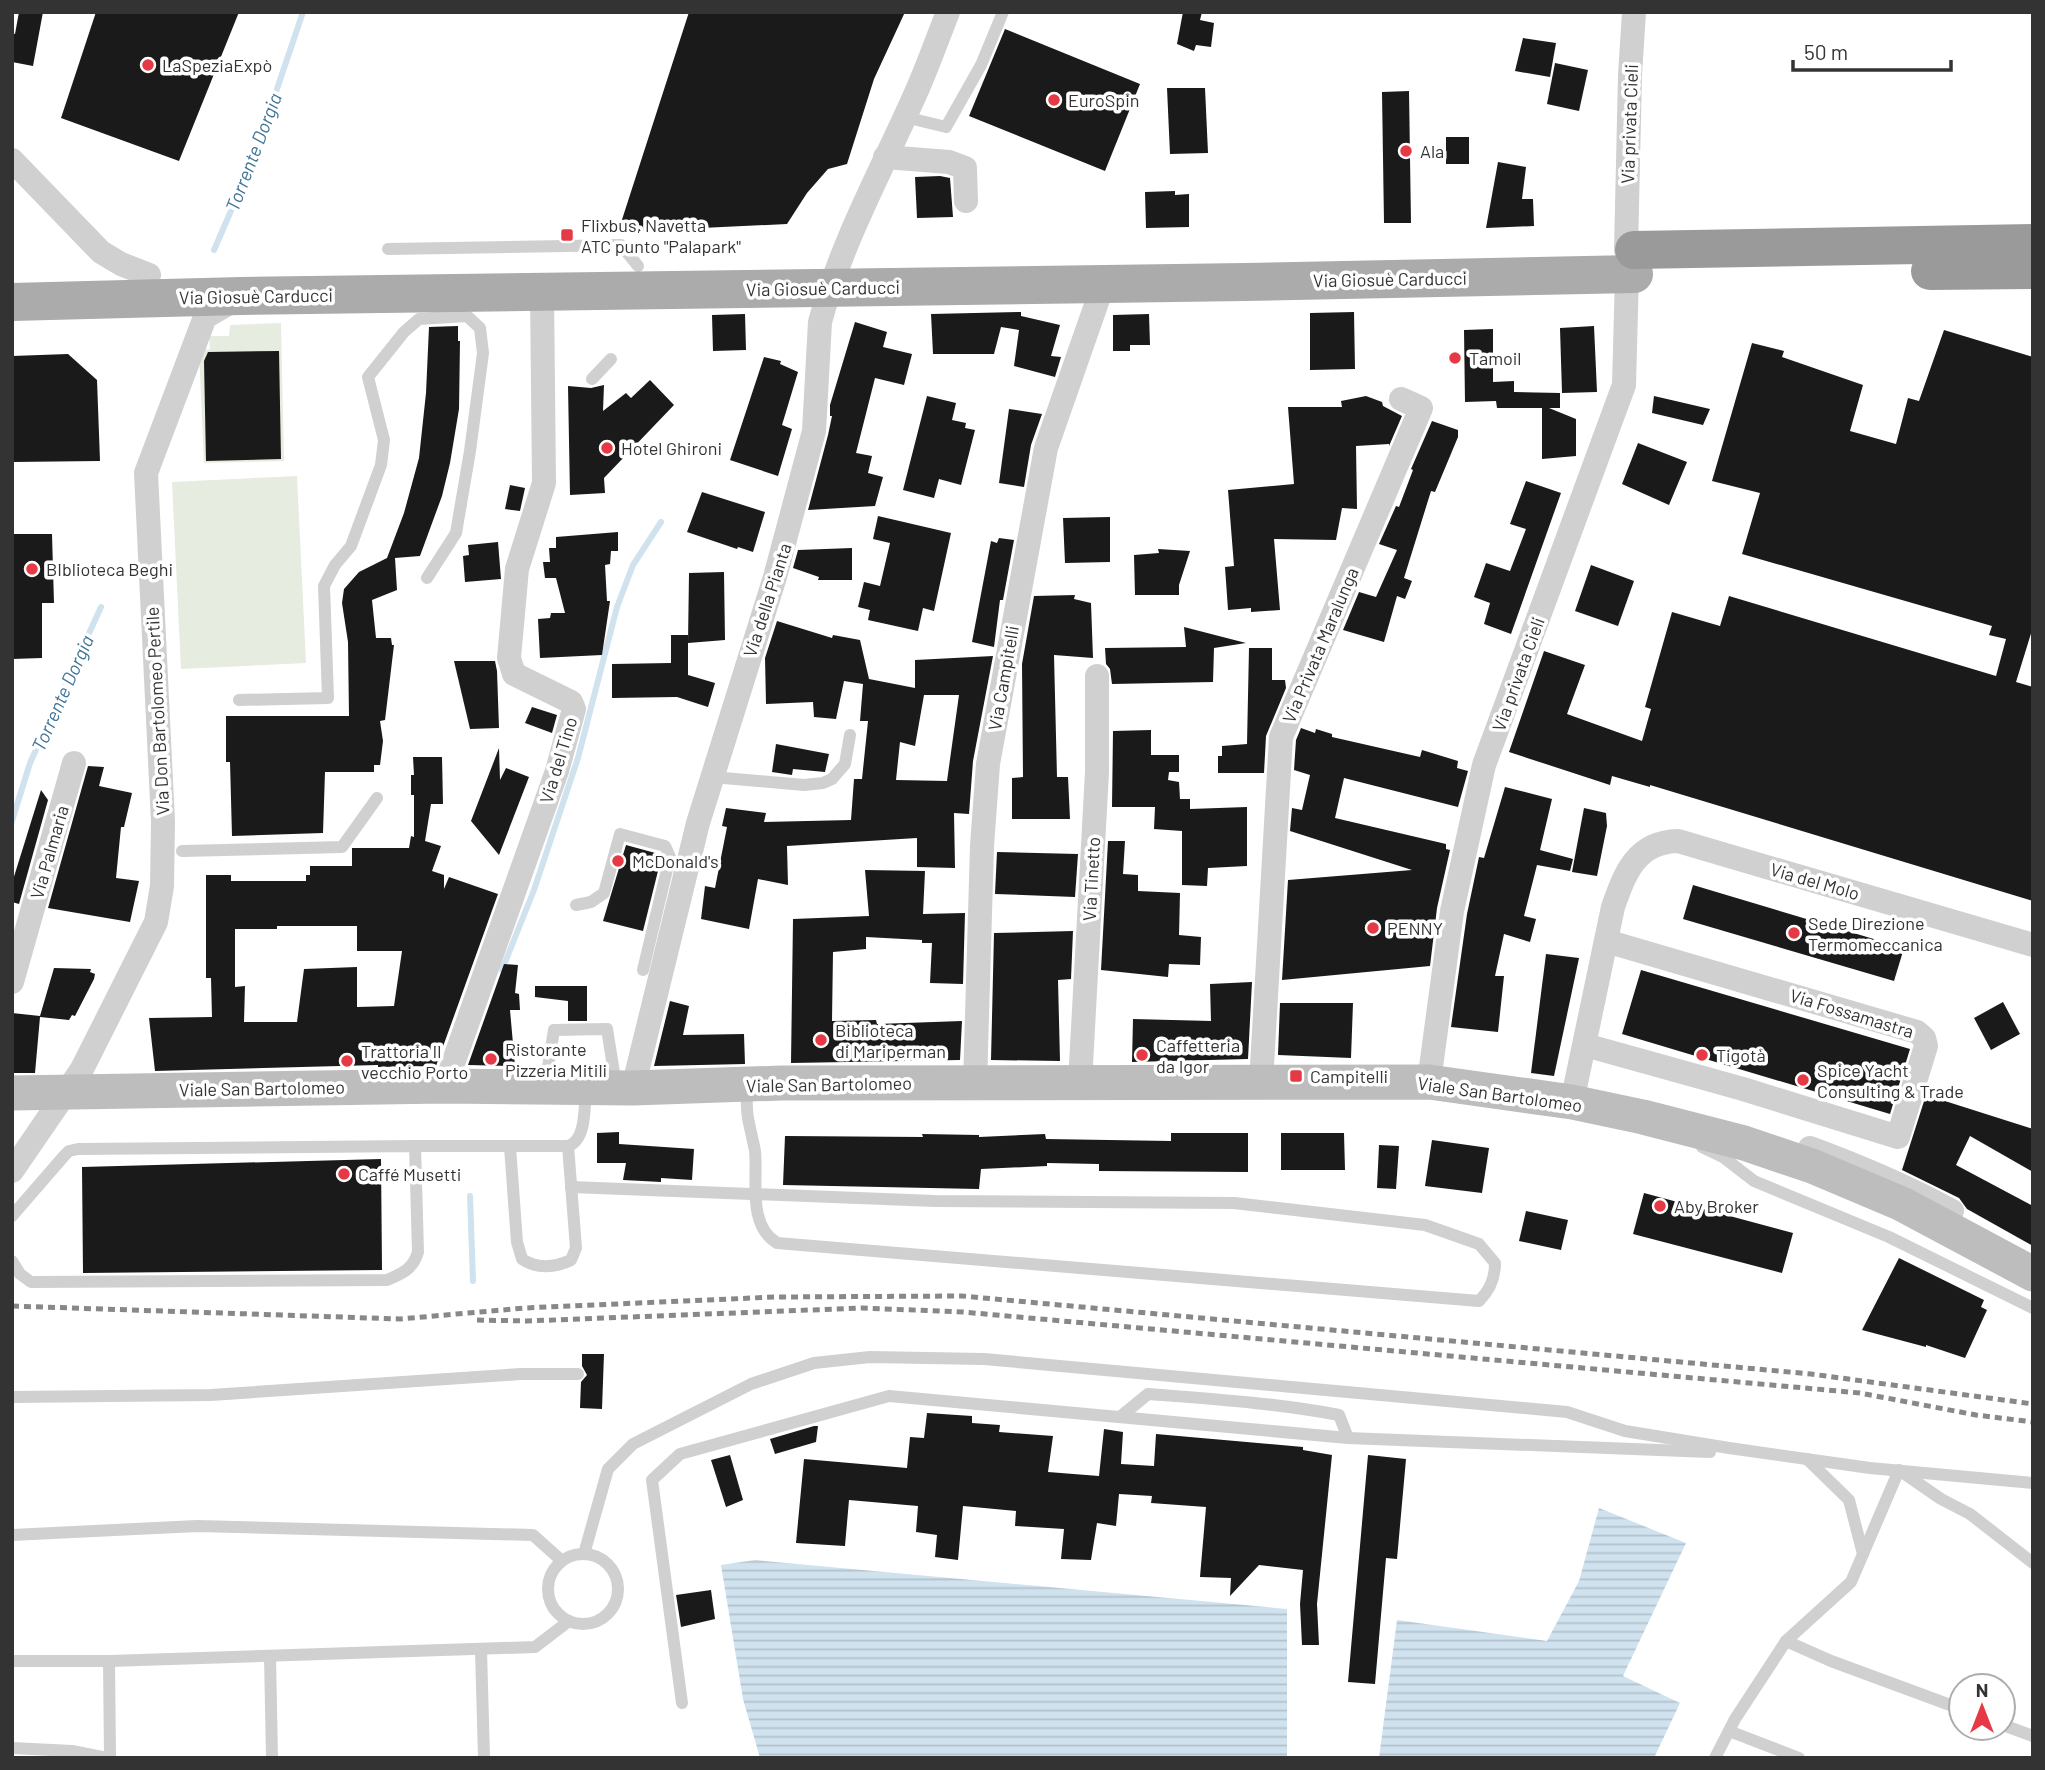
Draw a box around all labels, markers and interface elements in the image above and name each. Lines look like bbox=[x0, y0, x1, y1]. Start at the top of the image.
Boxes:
scale bar bbox=[1793, 28, 1951, 72]
text: 50 m bbox=[1804, 39, 1848, 64]
place label: LaSpeziaExpò bbox=[162, 54, 272, 76]
marker: LaSpeziaExpò bbox=[140, 57, 156, 73]
street label: Via privata Cieli bbox=[1616, 64, 1642, 184]
place label: EuroSpin bbox=[1068, 89, 1140, 111]
water label: Torrente Dorgia bbox=[220, 90, 286, 214]
marker: EuroSpin bbox=[1046, 92, 1062, 108]
place label: Ala bbox=[1420, 140, 1444, 162]
marker: Ala bbox=[1398, 143, 1414, 159]
place label: Flixbus, Navetta ATC punto "Palapark" bbox=[581, 214, 741, 257]
marker: Flixbus, Navetta ATC punto "Palapark" bbox=[559, 227, 575, 243]
street label: Via Giosuè Carducci bbox=[1313, 267, 1467, 291]
street label: Via Giosuè Carducci bbox=[746, 276, 900, 300]
street label: Via Giosuè Carducci bbox=[179, 284, 333, 308]
place label: Tamoil bbox=[1469, 347, 1521, 369]
marker: Tamoil bbox=[1447, 350, 1463, 366]
place label: Hotel Ghironi bbox=[621, 437, 722, 459]
marker: Hotel Ghironi bbox=[599, 440, 615, 456]
street label: Via della Pianta bbox=[738, 540, 796, 660]
place label: BIblioteca Beghi bbox=[46, 558, 173, 580]
marker: BIblioteca Beghi bbox=[24, 561, 40, 577]
street label: Via Privata Maralunga bbox=[1277, 564, 1363, 726]
street label: Via Don Bartolomeo Pertile bbox=[141, 606, 173, 816]
street label: Via privata Cieli bbox=[1487, 614, 1549, 734]
street label: Via Campitelli bbox=[983, 624, 1023, 732]
water label: Torrente Dorgia bbox=[26, 631, 98, 755]
street label: Via del Tino bbox=[534, 714, 582, 806]
street label: Via Palmaria bbox=[25, 803, 73, 901]
street label: Via Tinetto bbox=[1078, 836, 1104, 922]
place label: McDonald's bbox=[632, 850, 719, 872]
marker: McDonald's bbox=[610, 853, 626, 869]
street label: Via del Molo bbox=[1768, 858, 1862, 904]
place label: Sede Direzione Termomeccanica bbox=[1808, 912, 1943, 955]
place label: PENNY bbox=[1387, 917, 1443, 939]
marker: PENNY bbox=[1365, 920, 1381, 936]
marker: Sede Direzione Termomeccanica bbox=[1786, 925, 1802, 941]
street label: Via Fossamastra bbox=[1787, 984, 1917, 1042]
place label: Biblioteca di Mariperman bbox=[835, 1019, 946, 1062]
marker: Biblioteca di Mariperman bbox=[813, 1032, 829, 1048]
place label: Caffetteria da Igor bbox=[1156, 1034, 1240, 1077]
place label: Ristorante Pizzeria Mitili bbox=[505, 1038, 607, 1081]
place label: Trattoria Il vecchio Porto bbox=[361, 1040, 468, 1083]
place label: Tigotà bbox=[1716, 1044, 1766, 1066]
marker: Caffetteria da Igor bbox=[1134, 1047, 1150, 1063]
marker: Tigotà bbox=[1694, 1047, 1710, 1063]
marker: Ristorante Pizzeria Mitili bbox=[483, 1051, 499, 1067]
marker: Trattoria Il vecchio Porto bbox=[339, 1053, 355, 1069]
place label: Spice Yacht Consulting & Trade bbox=[1817, 1059, 1964, 1102]
place label: Campitelli bbox=[1310, 1065, 1388, 1087]
marker: Campitelli bbox=[1288, 1068, 1304, 1084]
street label: Viale San Bartolomeo bbox=[746, 1072, 912, 1096]
street label: Viale San Bartolomeo bbox=[1416, 1072, 1584, 1116]
marker: Spice Yacht Consulting & Trade bbox=[1795, 1072, 1811, 1088]
street label: Viale San Bartolomeo bbox=[179, 1076, 345, 1100]
place label: Caffé Musetti bbox=[358, 1163, 461, 1185]
marker: Caffé Musetti bbox=[336, 1166, 352, 1182]
place label: Aby Broker bbox=[1674, 1195, 1759, 1217]
marker: Aby Broker bbox=[1652, 1198, 1668, 1214]
north arrow bbox=[1947, 1672, 2017, 1742]
text: N bbox=[1976, 1678, 1988, 1701]

